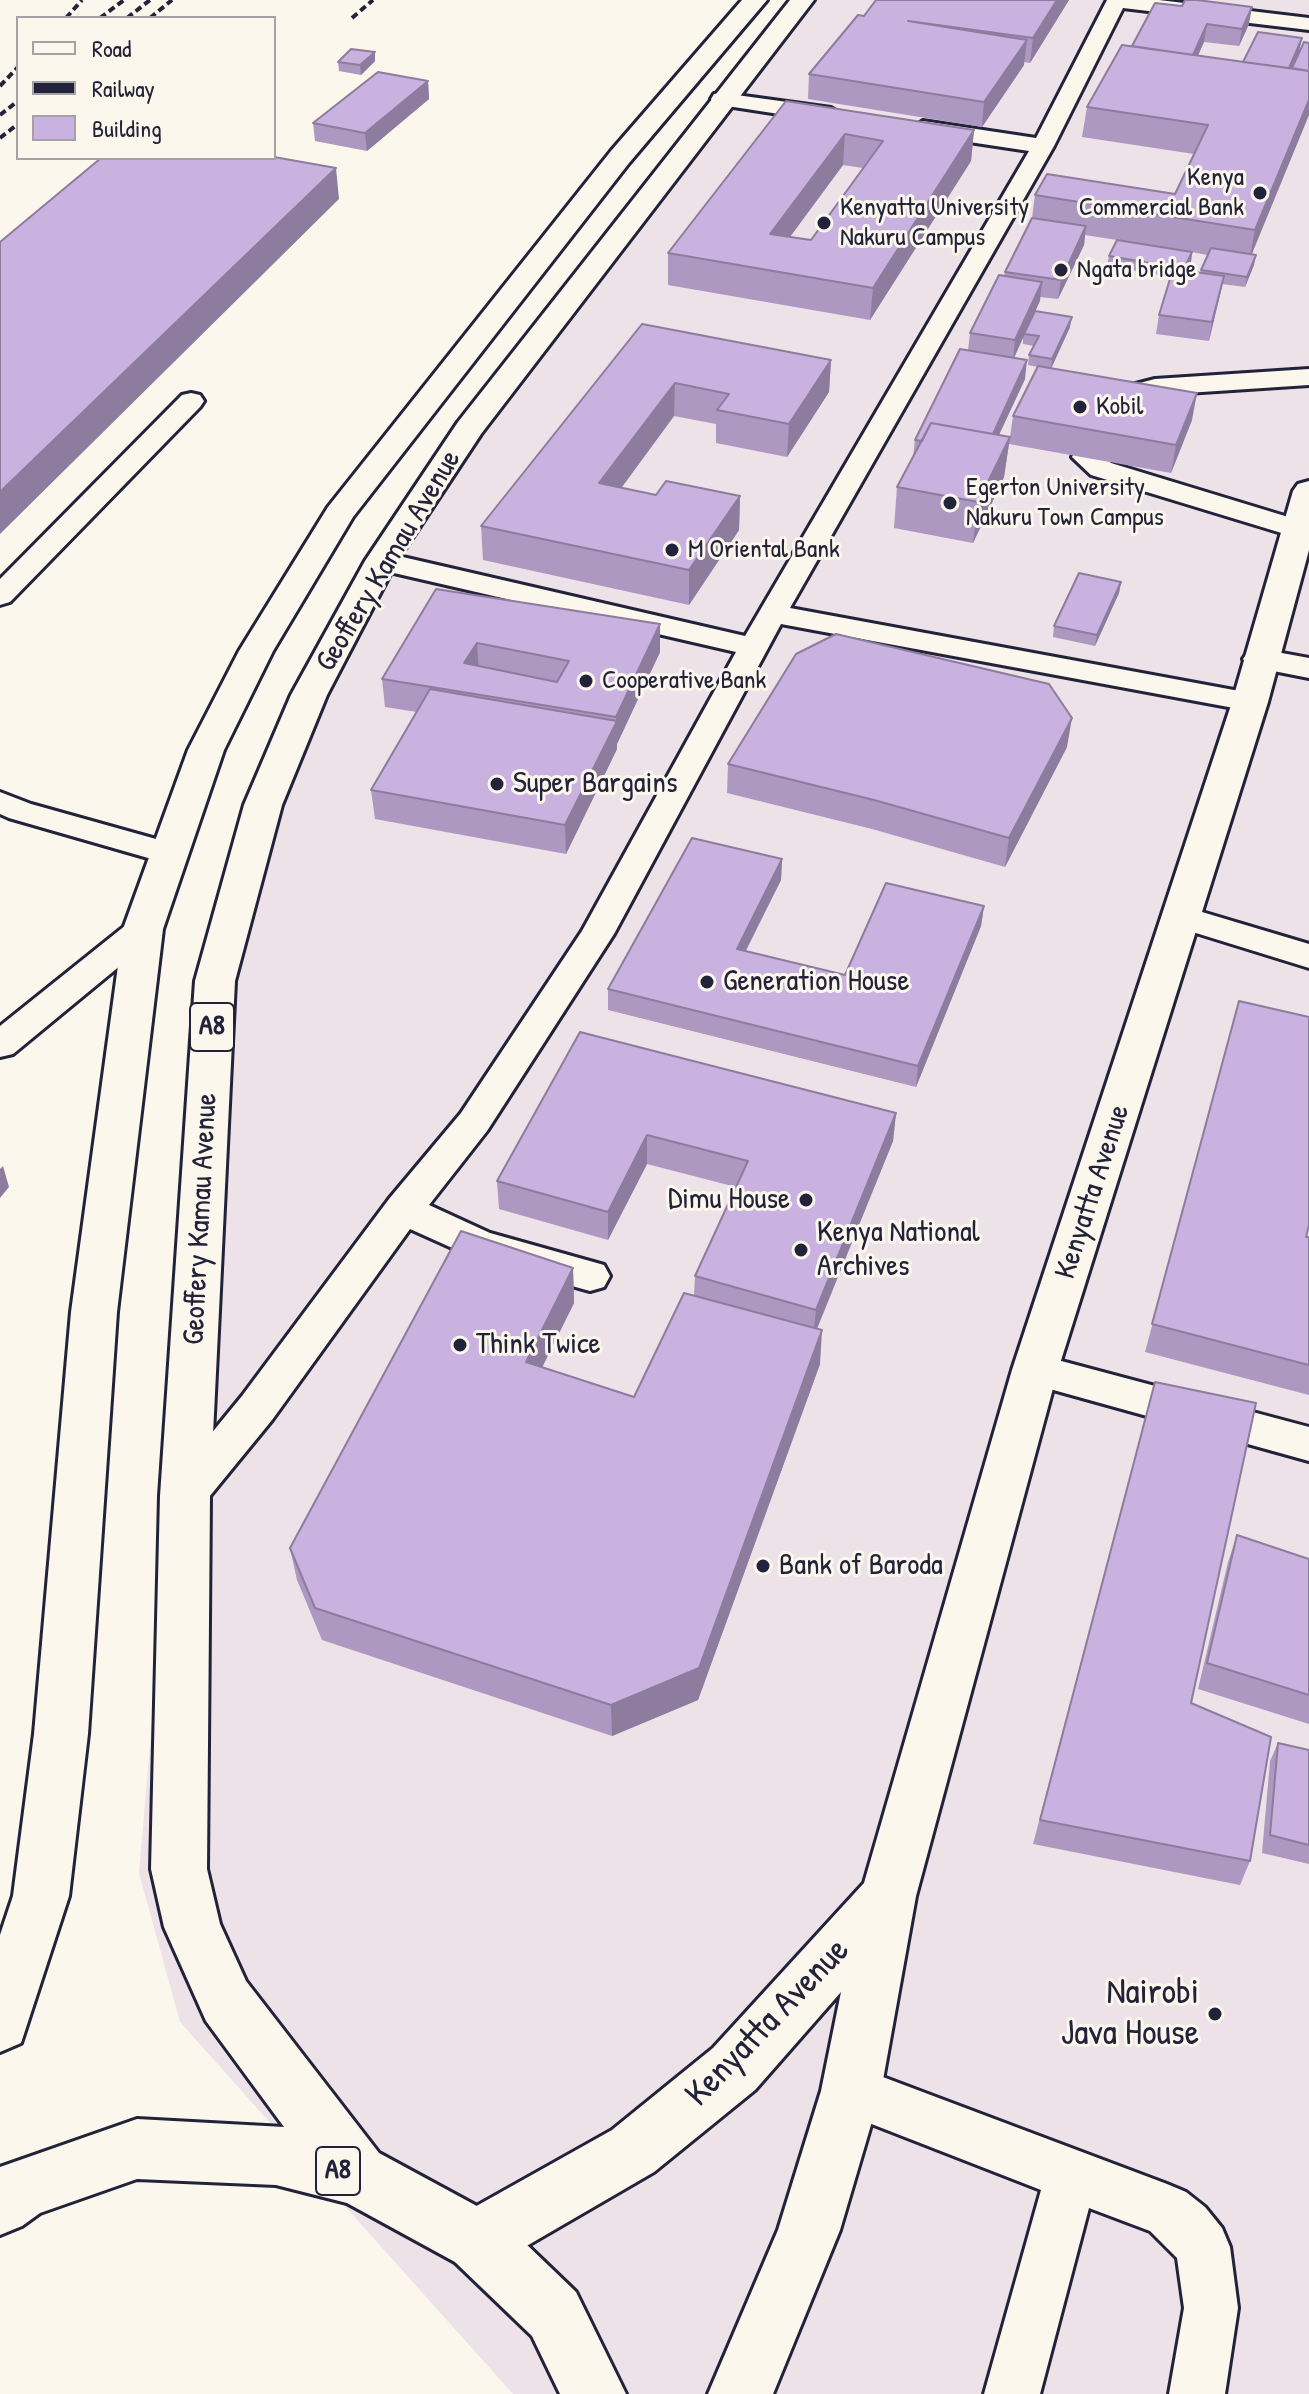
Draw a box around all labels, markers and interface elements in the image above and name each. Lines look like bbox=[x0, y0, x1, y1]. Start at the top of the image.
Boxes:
legend bbox=[16, 16, 276, 160]
text: Road bbox=[92, 32, 131, 64]
text: Railway bbox=[92, 72, 155, 104]
text: Building bbox=[92, 112, 162, 144]
place label: Kenya Commercial Bank bbox=[1079, 162, 1244, 224]
marker: Kenya Commercial Bank bbox=[1251, 184, 1269, 202]
place label: Kenyatta University Nakuru Campus bbox=[840, 192, 1029, 254]
marker: Kenyatta University Nakuru Campus bbox=[815, 214, 833, 232]
place label: Ngata bridge bbox=[1077, 254, 1196, 286]
marker: Ngata bridge bbox=[1052, 261, 1070, 279]
place label: Kobil bbox=[1096, 391, 1144, 423]
marker: Kobil bbox=[1071, 398, 1089, 416]
street label: Geoffery Kamau Avenue bbox=[309, 444, 469, 678]
place label: Egerton University Nakuru Town Campus bbox=[966, 472, 1164, 534]
marker: Egerton University Nakuru Town Campus bbox=[941, 494, 959, 512]
place label: M Oriental Bank bbox=[688, 534, 840, 566]
marker: M Oriental Bank bbox=[663, 541, 681, 559]
place label: Cooperative Bank bbox=[602, 665, 766, 697]
marker: Cooperative Bank bbox=[577, 672, 595, 690]
place label: Super Bargains bbox=[513, 766, 677, 802]
marker: Super Bargains bbox=[488, 775, 506, 793]
place label: Generation House bbox=[723, 964, 909, 1000]
marker: Generation House bbox=[698, 973, 716, 991]
road number: A8 bbox=[190, 1003, 234, 1051]
street label: Geoffery Kamau Avenue bbox=[176, 1092, 226, 1346]
street label: Kenyatta Avenue bbox=[1048, 1100, 1138, 1284]
place label: Dimu House bbox=[668, 1182, 790, 1218]
marker: Dimu House bbox=[797, 1191, 815, 1209]
place label: Kenya National Archives bbox=[817, 1215, 980, 1286]
marker: Kenya National Archives bbox=[792, 1241, 810, 1259]
place label: Think Twice bbox=[476, 1327, 600, 1363]
marker: Think Twice bbox=[451, 1336, 469, 1354]
place label: Bank of Baroda bbox=[779, 1548, 943, 1584]
marker: Bank of Baroda bbox=[754, 1557, 772, 1575]
street label: Kenyatta Avenue bbox=[677, 1930, 859, 2116]
place label: Nairobi Java House bbox=[1061, 1971, 1199, 2056]
marker: Nairobi Java House bbox=[1206, 2005, 1224, 2023]
road number: A8 bbox=[316, 2147, 360, 2195]

